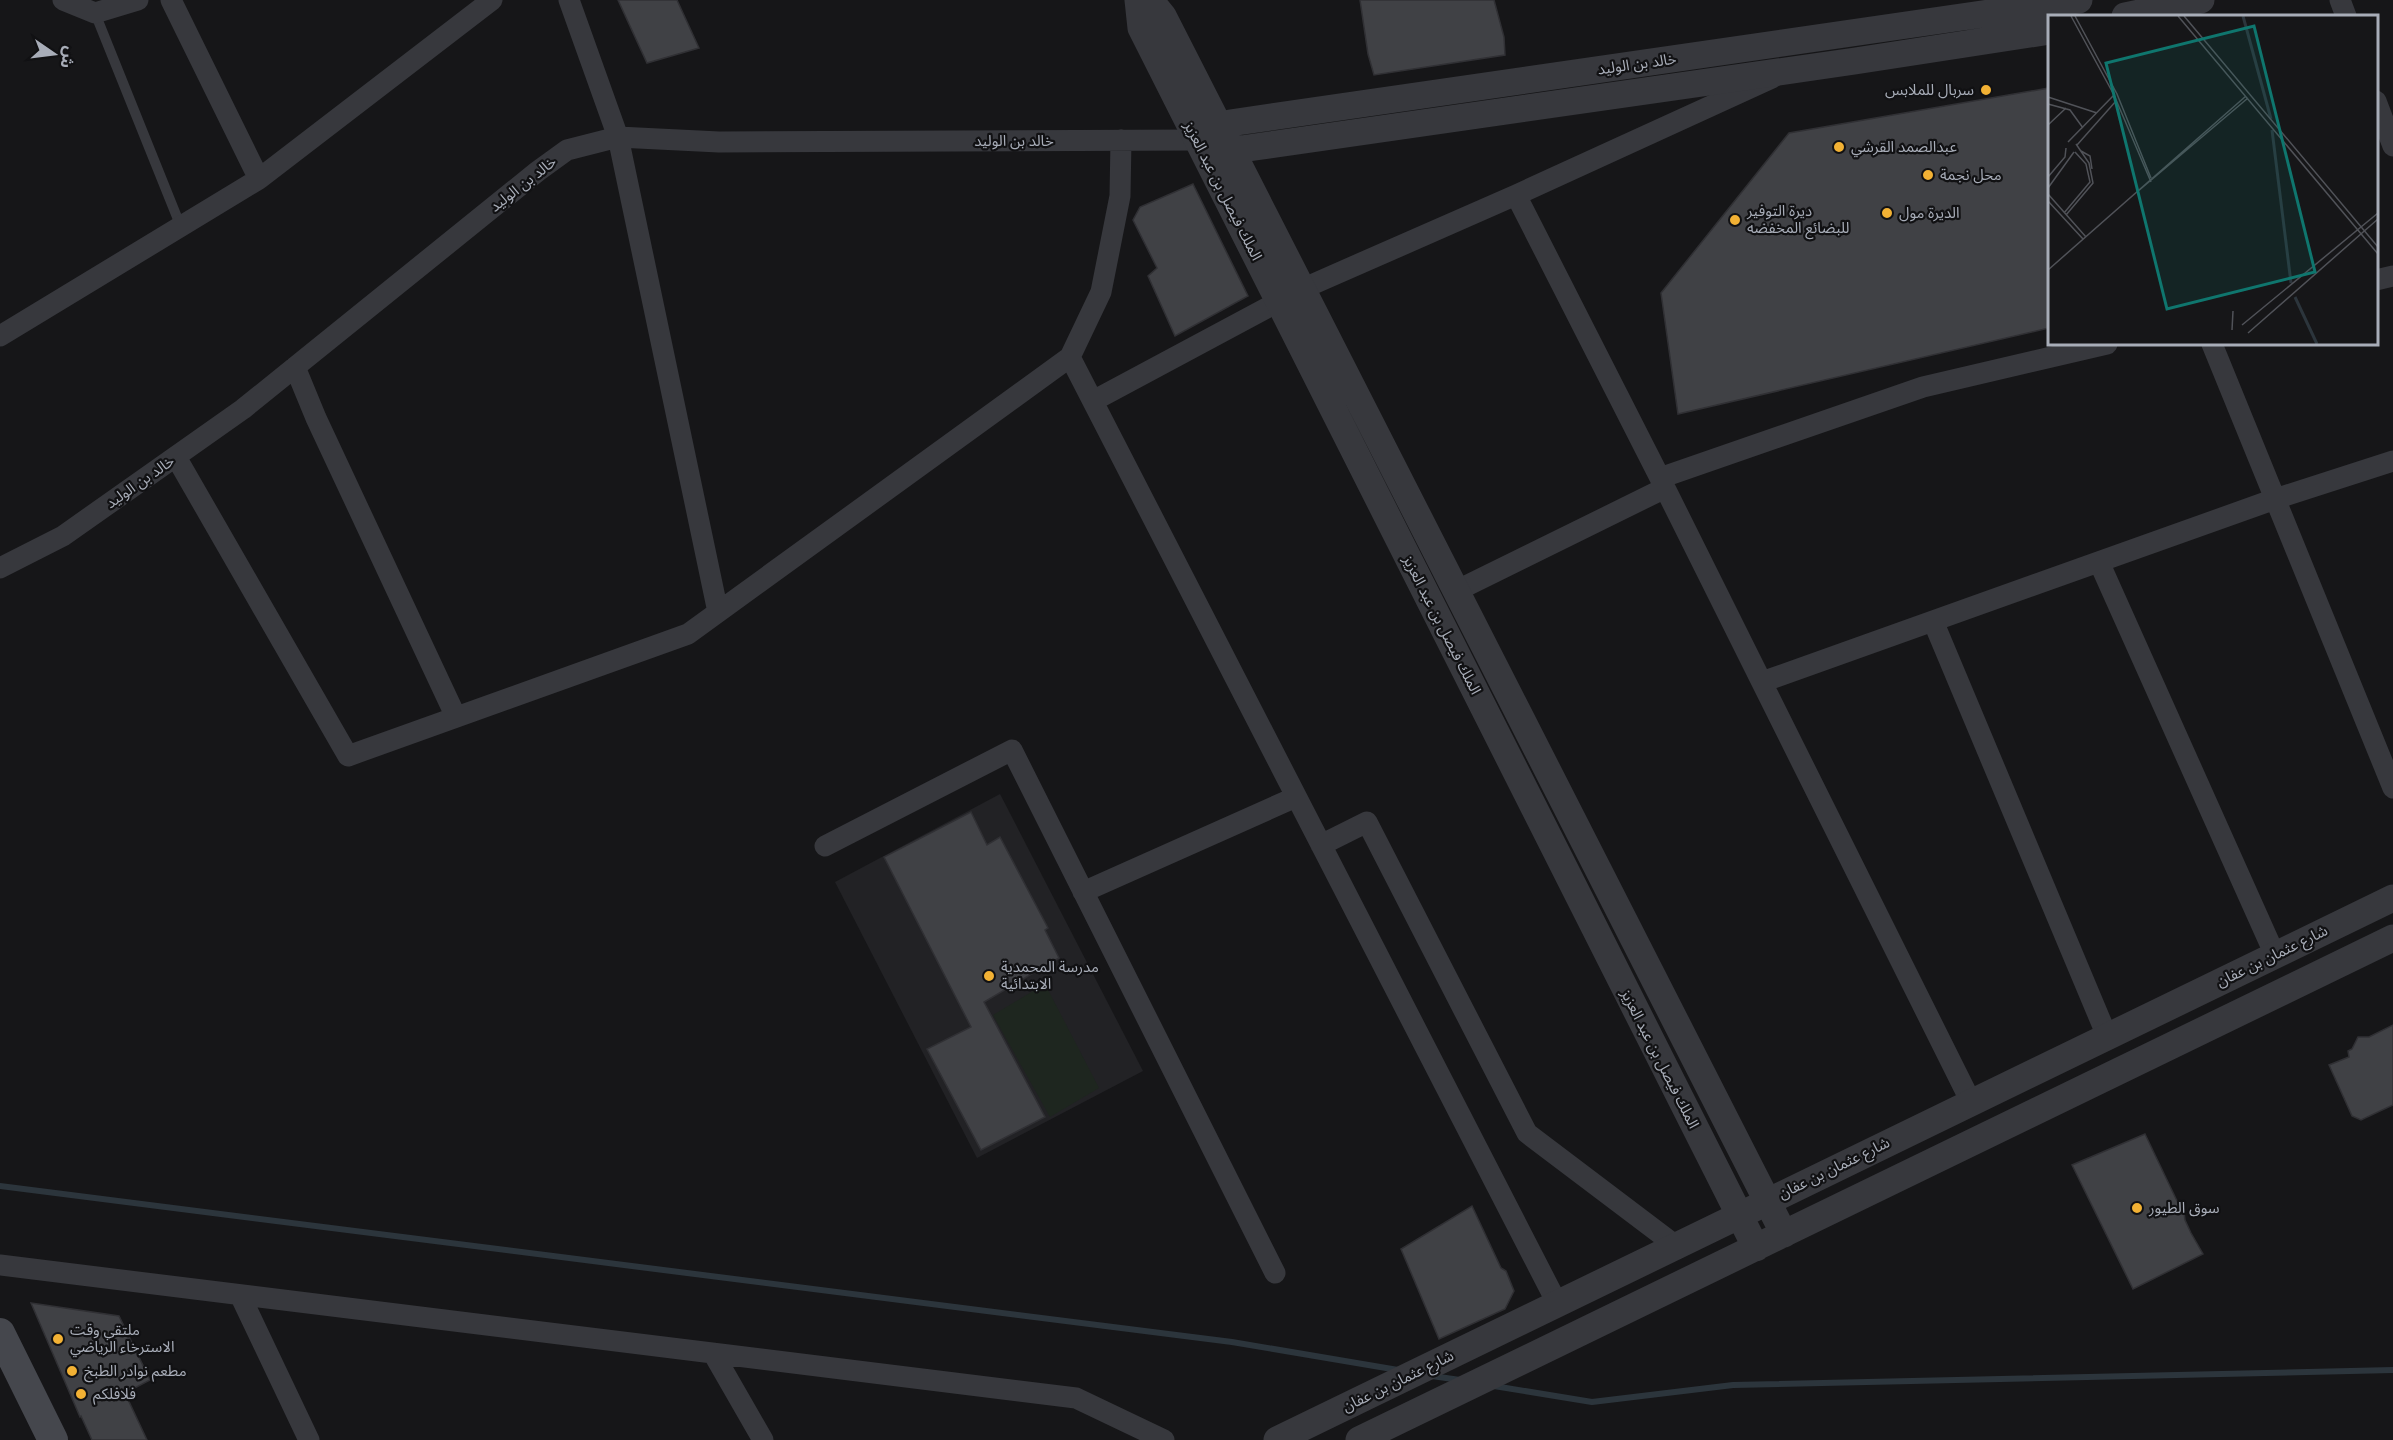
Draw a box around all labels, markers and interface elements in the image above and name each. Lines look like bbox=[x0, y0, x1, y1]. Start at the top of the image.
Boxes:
inset map bbox=[2048, 15, 2378, 345]
north arrow bbox=[24, 24, 84, 84]
text: ش bbox=[56, 45, 80, 71]
street label: خالد بن الوليد bbox=[1596, 50, 1678, 78]
place label: سربال للملابس bbox=[1885, 81, 1974, 99]
marker: سربال للملابس bbox=[1979, 83, 1993, 97]
street label: الملك فيصل بن عبد العزيز bbox=[1180, 118, 1266, 264]
street label: خالد بن الوليد bbox=[974, 132, 1054, 150]
place label: عبدالصمد القرشي bbox=[1851, 138, 1957, 158]
marker: عبدالصمد القرشي bbox=[1832, 140, 1846, 154]
street label: خالد بن الوليد bbox=[486, 152, 560, 216]
place label: محل نجمة bbox=[1940, 166, 2002, 184]
marker: محل نجمة bbox=[1921, 168, 1935, 182]
place label: ديرة التوفير للبضائع المخفضه bbox=[1746, 202, 1850, 240]
place label: الديرة مول bbox=[1899, 204, 1959, 222]
marker: الديرة مول bbox=[1880, 206, 1894, 220]
marker: ديرة التوفير للبضائع المخفضه bbox=[1728, 213, 1742, 227]
street label: خالد بن الوليد bbox=[102, 452, 178, 512]
street label: الملك فيصل بن عبد العزيز bbox=[1399, 552, 1485, 698]
street label: شارع عثمان بن عفان bbox=[2213, 921, 2332, 993]
place label: مدرسة المحمدية الابتدائية bbox=[1001, 958, 1099, 993]
marker: مدرسة المحمدية الابتدائية bbox=[982, 969, 996, 983]
street label: الملك فيصل بن عبد العزيز bbox=[1617, 986, 1703, 1132]
street label: شارع عثمان بن عفان bbox=[1775, 1133, 1894, 1205]
place label: سوق الطيور bbox=[2148, 1199, 2220, 1217]
marker: سوق الطيور bbox=[2130, 1201, 2144, 1215]
place label: ملتقي وقت الاسترخاء الرياضي bbox=[70, 1321, 174, 1358]
marker: ملتقي وقت الاسترخاء الرياضي bbox=[51, 1332, 65, 1346]
street label: شارع عثمان بن عفان bbox=[1339, 1346, 1458, 1418]
place label: مطعم نوادر الطبخ bbox=[84, 1362, 187, 1383]
marker: مطعم نوادر الطبخ bbox=[65, 1364, 79, 1378]
place label: فلافلكم bbox=[93, 1385, 136, 1405]
marker: فلافلكم bbox=[74, 1387, 88, 1401]

